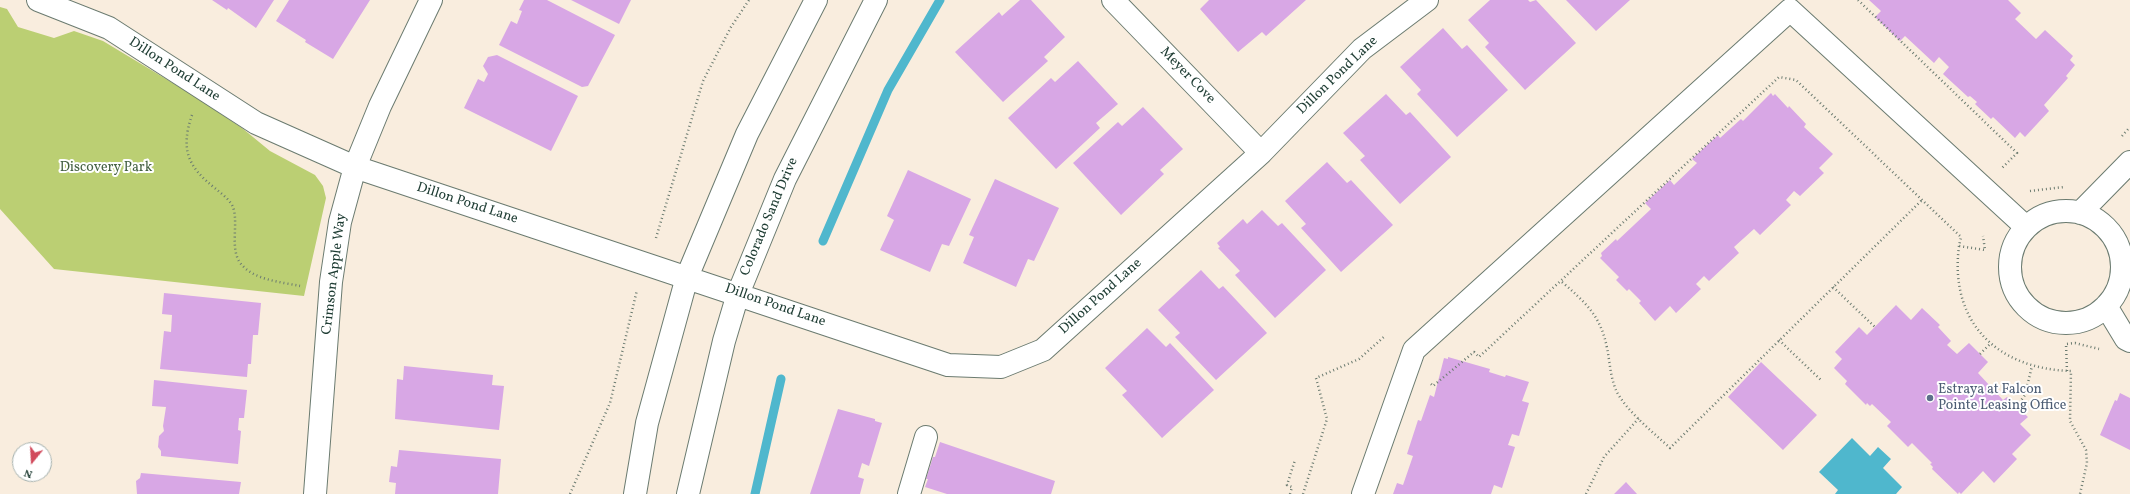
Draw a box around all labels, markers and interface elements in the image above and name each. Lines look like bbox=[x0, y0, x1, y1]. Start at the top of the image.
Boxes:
street label: Dillon Pond Lane bbox=[1294, 33, 1382, 119]
street label: Dillon Pond Lane bbox=[125, 34, 223, 106]
street label: Meyer Cove bbox=[1156, 44, 1218, 108]
street label: Colorado Sand Drive bbox=[737, 155, 803, 279]
park label: Discovery Park bbox=[60, 160, 152, 176]
street label: Dillon Pond Lane bbox=[414, 180, 520, 228]
street label: Crimson Apple Way bbox=[319, 212, 351, 336]
street label: Dillon Pond Lane bbox=[1056, 255, 1146, 339]
street label: Dillon Pond Lane bbox=[722, 281, 828, 331]
place label: Estraya at Falcon Pointe Leasing Office bbox=[1938, 382, 2066, 414]
marker: Estraya at Falcon Pointe Leasing Office bbox=[1925, 393, 1935, 403]
north arrow bbox=[12, 442, 52, 482]
text: N bbox=[22, 465, 35, 481]

